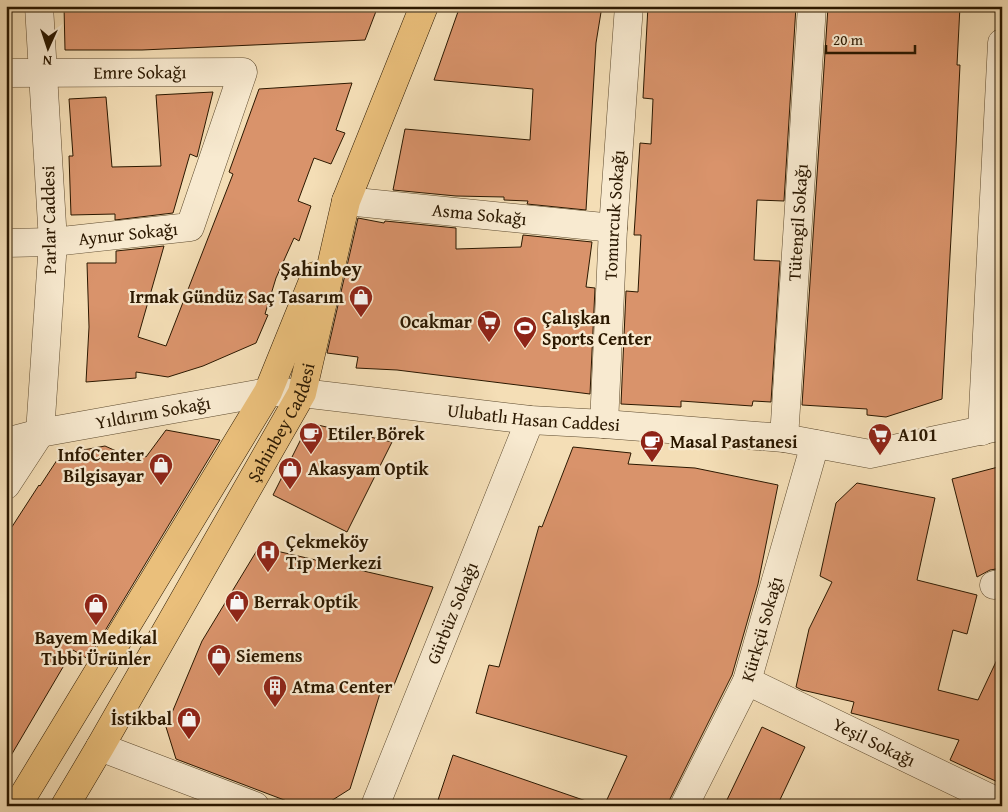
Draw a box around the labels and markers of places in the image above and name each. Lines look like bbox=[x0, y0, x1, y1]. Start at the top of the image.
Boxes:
place label: Irmak Gündüz Saç Tasarım bbox=[129, 283, 345, 310]
shop icon: Irmak Gündüz Saç Tasarım bbox=[348, 284, 374, 318]
place label: Çalışkan Sports Center bbox=[542, 304, 652, 352]
place label: Ocakmar bbox=[400, 308, 473, 335]
supermarket icon: Ocakmar bbox=[476, 309, 502, 343]
sports icon: Çalışkan Sports Center bbox=[512, 315, 538, 349]
place label: Etiler Börek bbox=[328, 420, 425, 447]
cafe icon: Etiler Börek bbox=[298, 421, 324, 455]
place label: A101 bbox=[898, 421, 937, 448]
supermarket icon: A101 bbox=[867, 422, 893, 456]
place label: Masal Pastanesi bbox=[670, 428, 798, 455]
cafe icon: Masal Pastanesi bbox=[639, 429, 665, 463]
place label: InfoCenter Bilgisayar bbox=[58, 441, 145, 489]
shop icon: InfoCenter Bilgisayar bbox=[148, 452, 174, 486]
place label: Akasyam Optik bbox=[308, 455, 429, 482]
shop icon: Akasyam Optik bbox=[277, 456, 303, 490]
place label: Çekmeköy Tıp Merkezi bbox=[286, 528, 382, 576]
hospital icon: Çekmeköy Tıp Merkezi bbox=[255, 539, 281, 573]
place label: Berrak Optik bbox=[254, 588, 359, 615]
shop icon: Berrak Optik bbox=[224, 589, 250, 623]
shop icon: Bayem Medikal Tıbbi Ürünler bbox=[83, 592, 109, 626]
place label: Bayem Medikal Tıbbi Ürünler bbox=[35, 624, 158, 672]
place label: Siemens bbox=[236, 642, 303, 669]
shop icon: Siemens bbox=[206, 643, 232, 677]
place label: Atma Center bbox=[292, 673, 393, 700]
building icon: Atma Center bbox=[262, 674, 288, 708]
place label: İstikbal bbox=[111, 705, 172, 732]
shop icon: İstikbal bbox=[176, 706, 202, 740]

